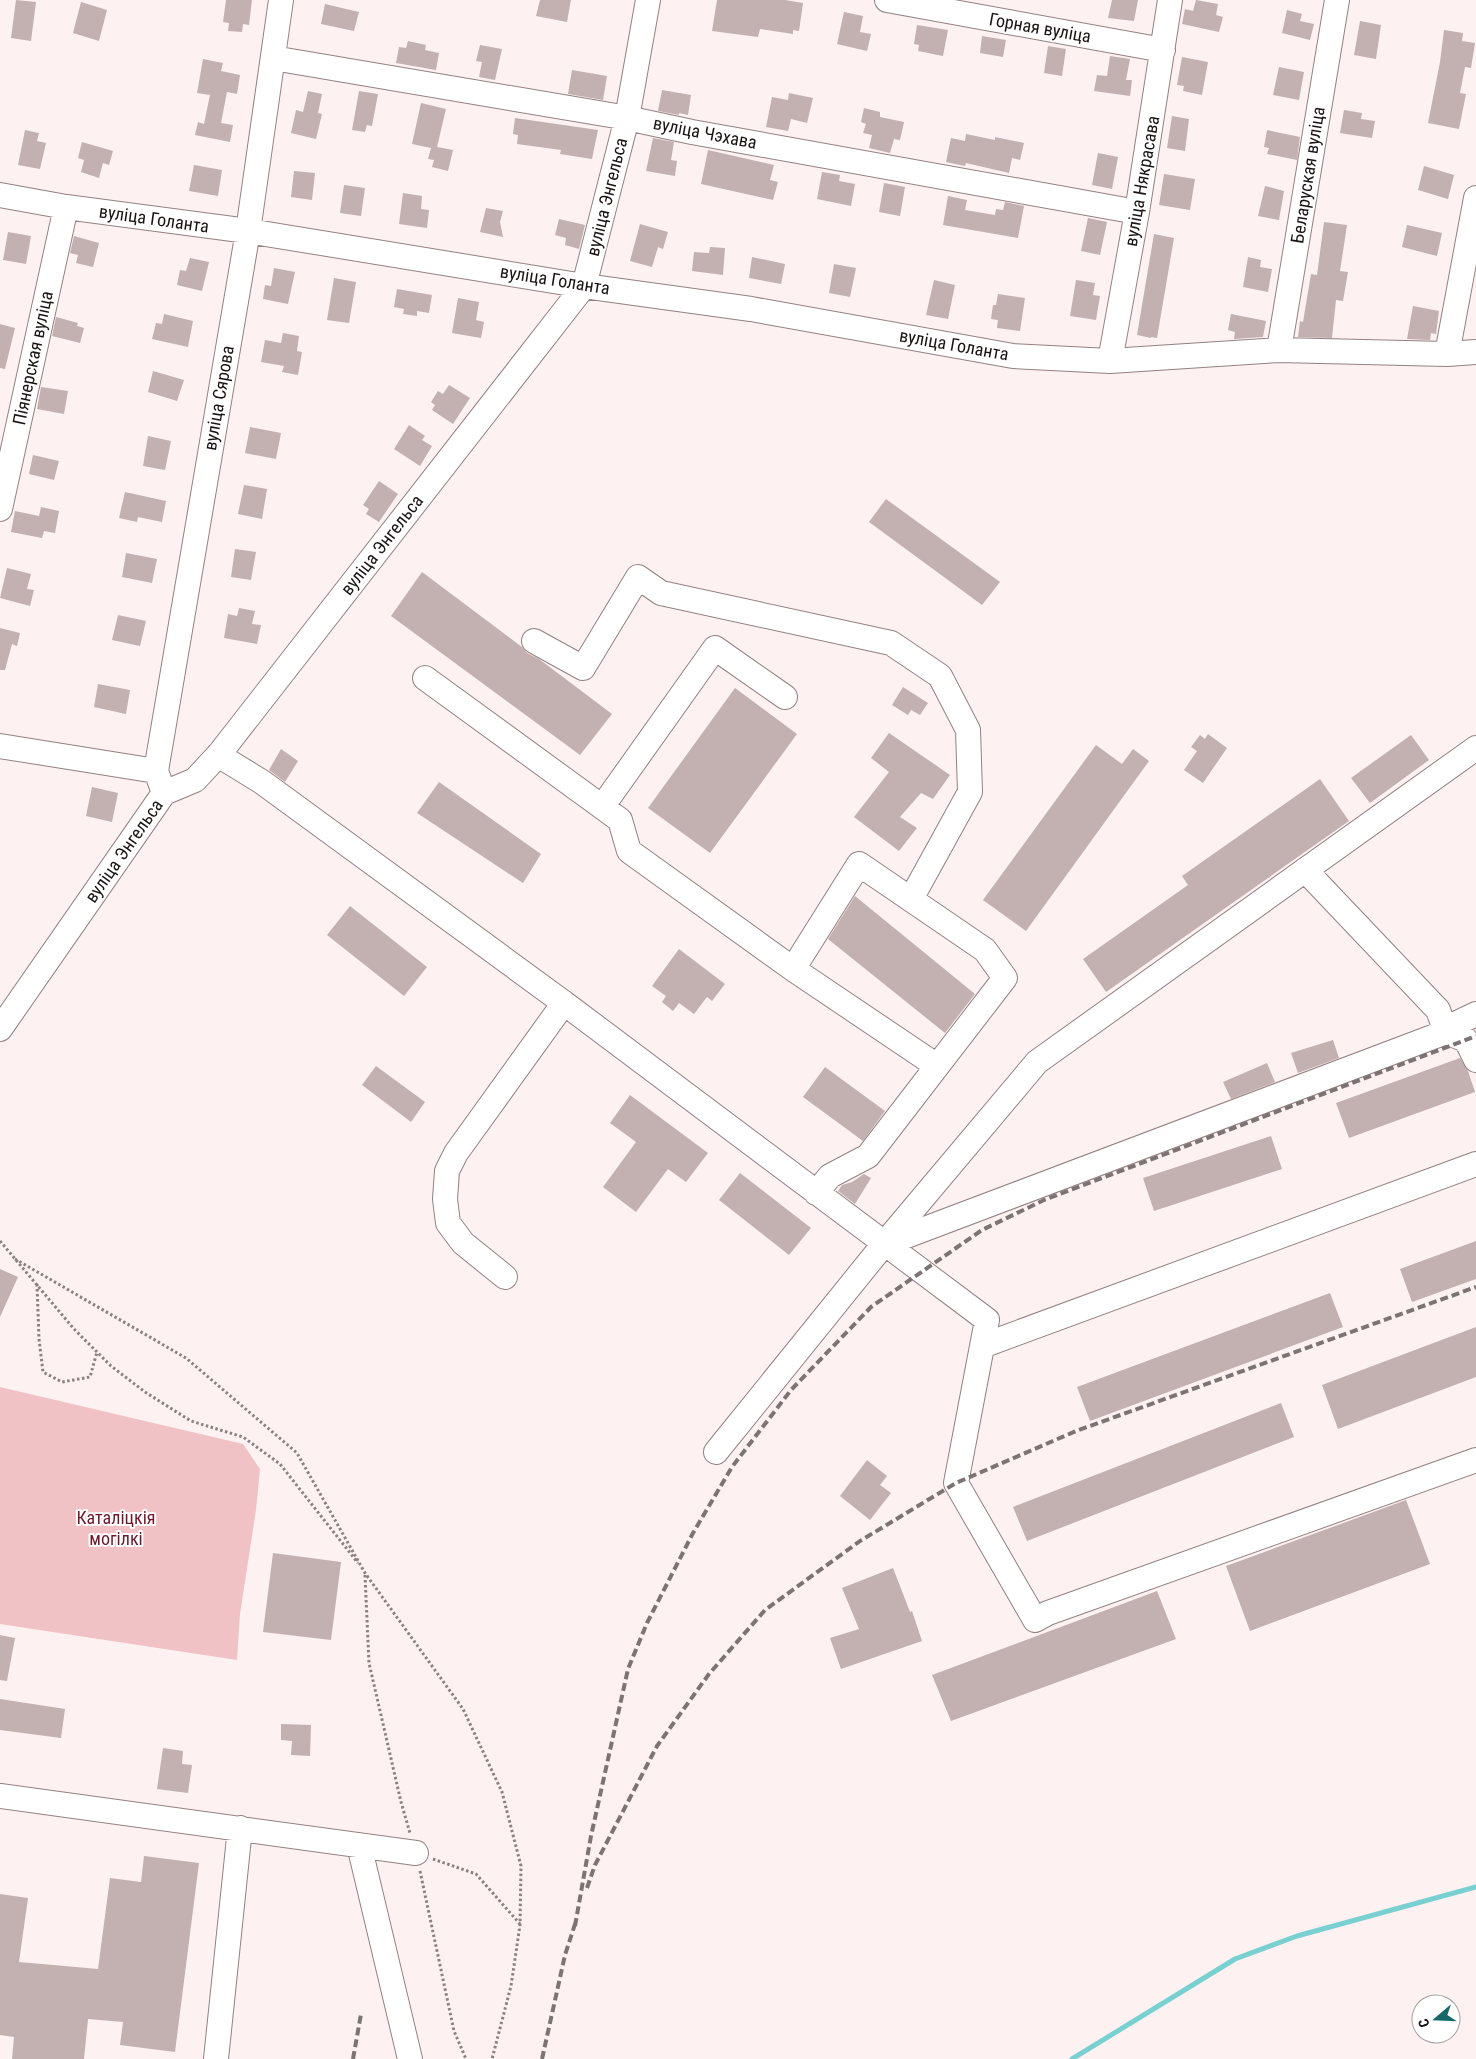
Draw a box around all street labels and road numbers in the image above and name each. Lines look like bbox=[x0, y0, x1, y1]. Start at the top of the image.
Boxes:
street label: Горная вуліца bbox=[987, 8, 1093, 47]
street label: Беларуская вуліца bbox=[1286, 105, 1329, 245]
street label: вуліца Чэхава bbox=[652, 112, 759, 153]
street label: вуліца Някрасава bbox=[1120, 114, 1163, 248]
street label: вуліца Энгельса bbox=[582, 136, 631, 258]
street label: вуліца Голанта bbox=[98, 200, 210, 237]
street label: вуліца Голанта bbox=[499, 260, 611, 299]
street label: Піянерская вуліца bbox=[8, 289, 57, 427]
street label: вуліца Голанта bbox=[898, 325, 1010, 364]
street label: вуліца Сярова bbox=[199, 344, 238, 452]
street label: вуліца Энгельса bbox=[336, 491, 427, 599]
street label: вуліца Энгельса bbox=[80, 795, 167, 906]

